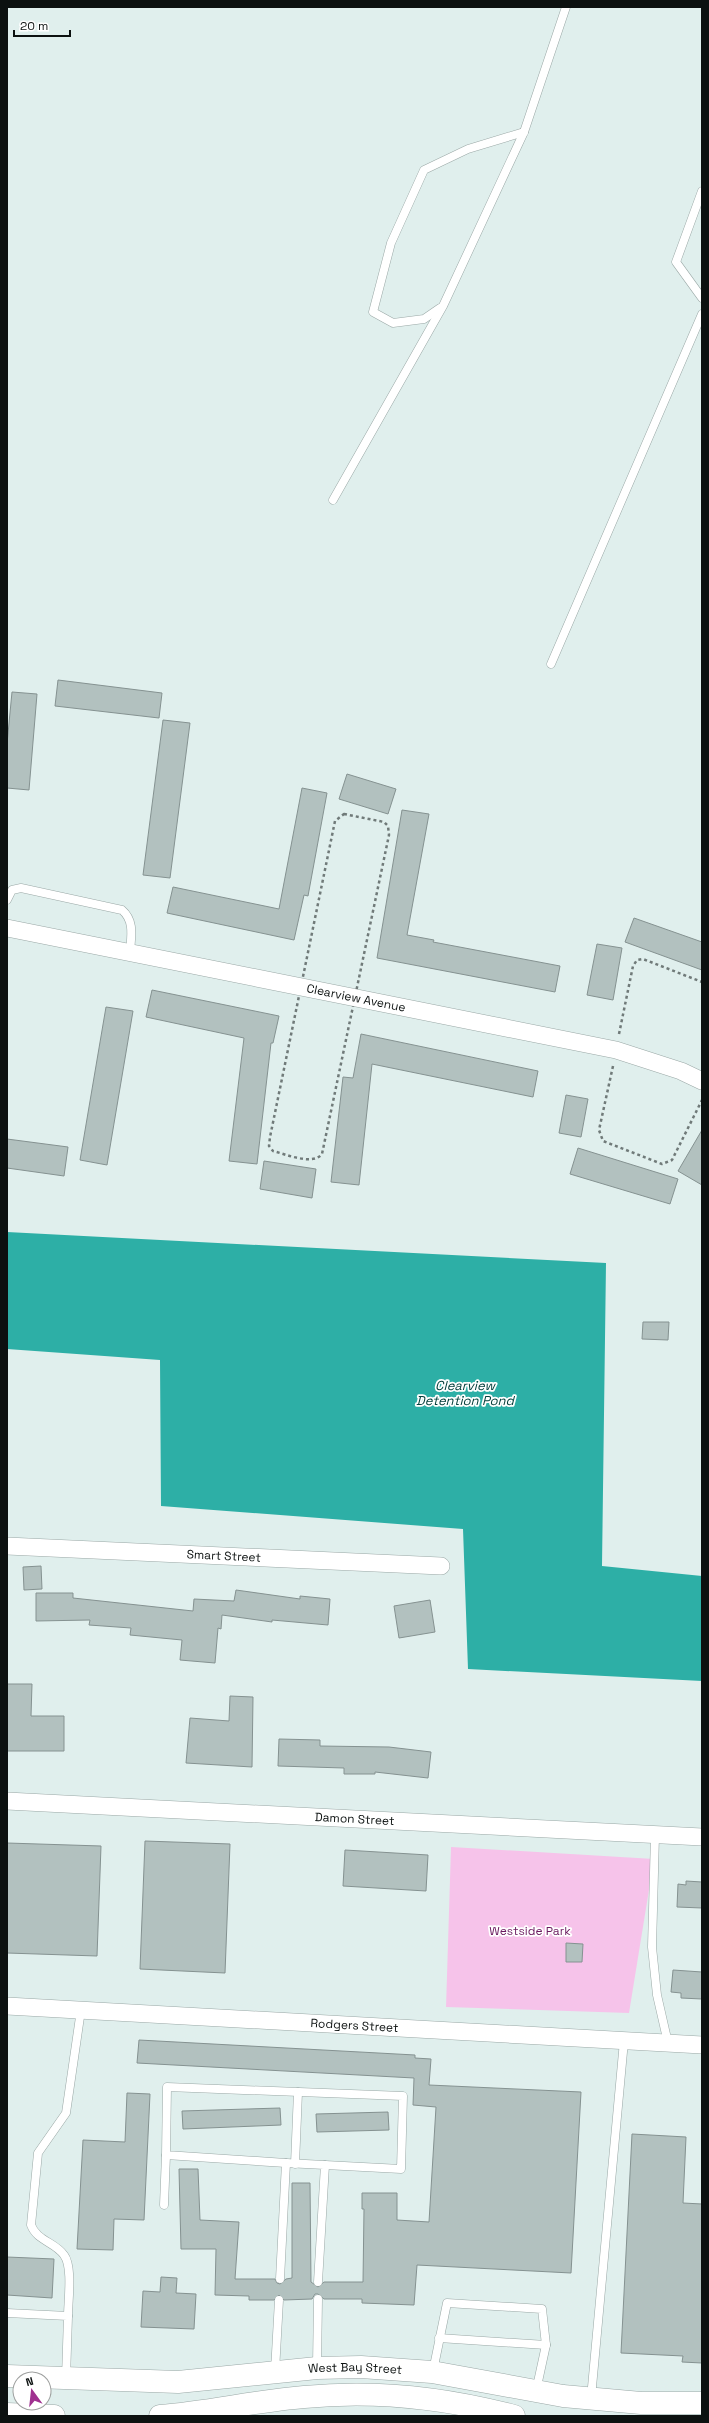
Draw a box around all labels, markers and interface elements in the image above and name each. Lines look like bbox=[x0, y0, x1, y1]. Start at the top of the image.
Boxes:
scale bar bbox=[14, 12, 70, 38]
text: 20 m bbox=[20, 18, 48, 34]
street label: Clearview Avenue bbox=[305, 980, 407, 1016]
water label: Clearview Detention Pond bbox=[416, 1377, 516, 1409]
street label: Smart Street bbox=[186, 1546, 261, 1566]
street label: Damon Street bbox=[314, 1809, 395, 1829]
park label: Westside Park bbox=[489, 1923, 571, 1939]
street label: Rodgers Street bbox=[310, 2015, 399, 2036]
street label: West Bay Street bbox=[307, 2359, 403, 2378]
north arrow bbox=[12, 2371, 52, 2411]
text: N bbox=[24, 2374, 35, 2389]

